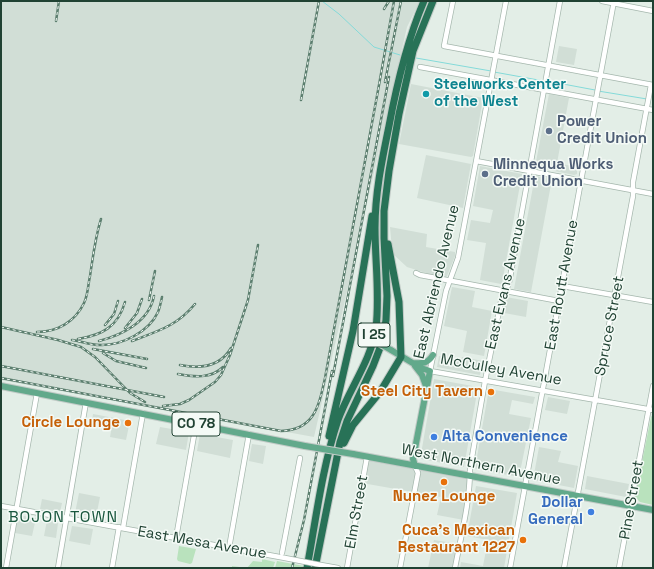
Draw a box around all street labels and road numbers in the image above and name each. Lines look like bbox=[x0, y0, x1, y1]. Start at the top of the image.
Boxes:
street label: East Abriendo Avenue bbox=[410, 203, 464, 361]
street label: East Evans Avenue bbox=[482, 217, 530, 351]
street label: East Routt Avenue bbox=[542, 218, 582, 352]
street label: Spruce Street bbox=[592, 275, 628, 377]
road number: I 25 bbox=[358, 323, 390, 347]
street label: McCulley Avenue bbox=[439, 350, 563, 390]
road number: CO 78 bbox=[172, 412, 220, 436]
street label: West Northern Avenue bbox=[400, 441, 562, 489]
street label: Pine Street bbox=[616, 459, 648, 541]
street label: Elm Street bbox=[342, 474, 372, 550]
street label: East Mesa Avenue bbox=[136, 523, 268, 563]

